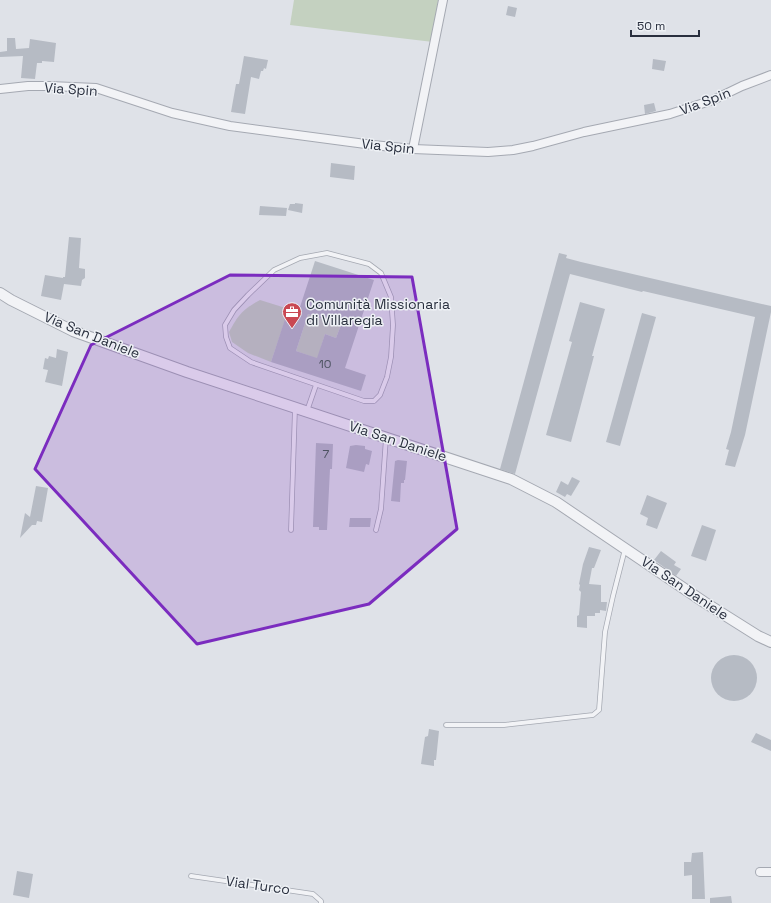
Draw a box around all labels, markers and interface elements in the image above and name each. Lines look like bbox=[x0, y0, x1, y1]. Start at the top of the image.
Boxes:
scale bar bbox=[631, 12, 699, 38]
text: 50 m bbox=[637, 18, 665, 34]
street label: Via Spin bbox=[44, 78, 98, 100]
street label: Via Spin bbox=[677, 83, 733, 119]
street label: Via Spin bbox=[361, 134, 415, 158]
place label: Comunità Missionaria di Villaregia bbox=[306, 295, 450, 329]
office icon: Comunità Missionaria di Villaregia bbox=[281, 301, 303, 329]
street label: Via San Daniele bbox=[41, 308, 143, 362]
house number: 10 bbox=[319, 356, 331, 372]
street label: Via San Daniele bbox=[347, 417, 449, 465]
house number: 7 bbox=[323, 446, 330, 462]
street label: Via San Daniele bbox=[638, 552, 732, 624]
street label: Vial Turco bbox=[225, 872, 291, 898]

